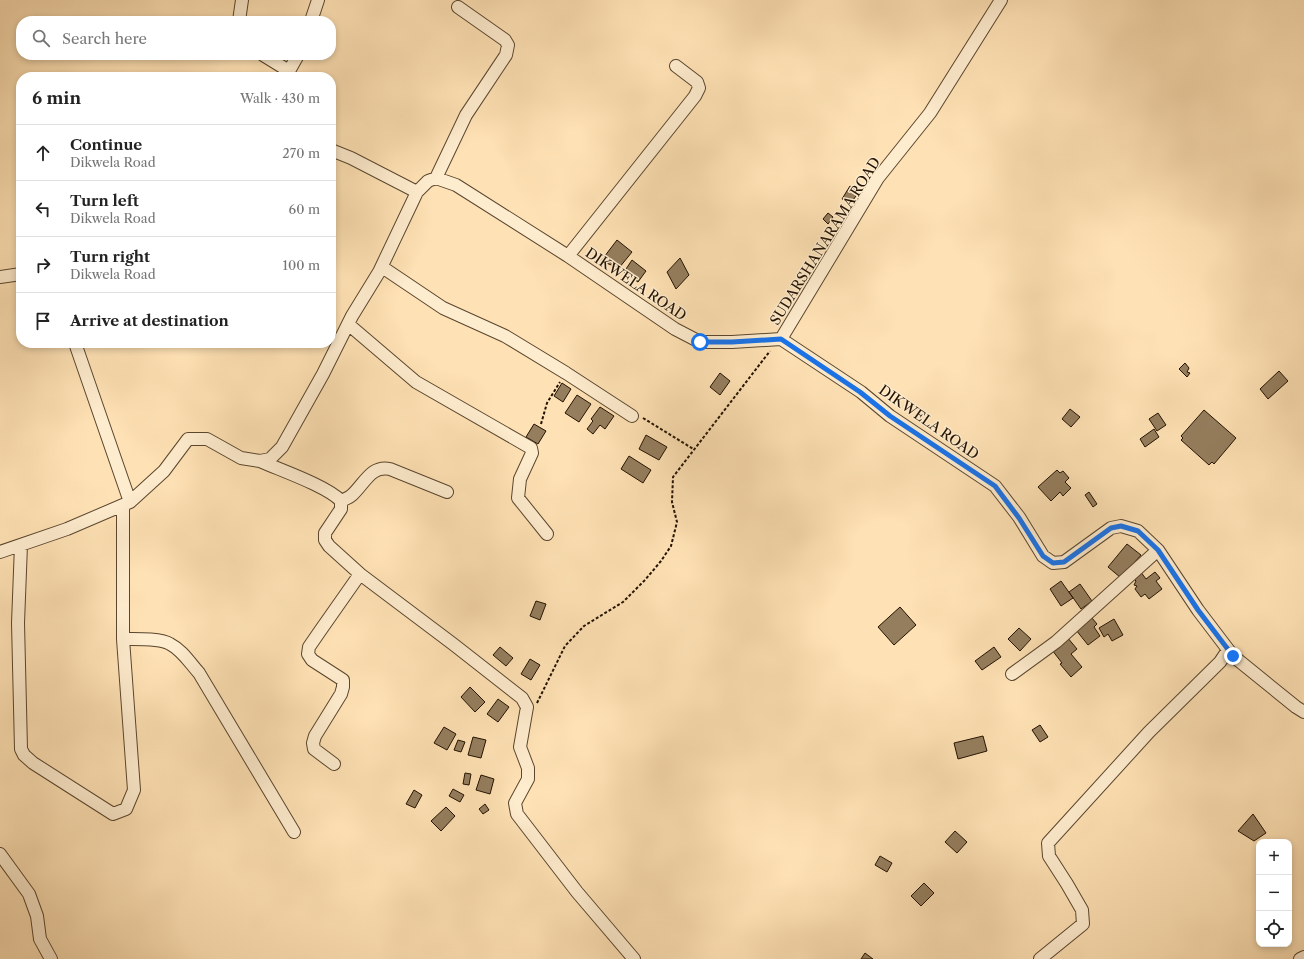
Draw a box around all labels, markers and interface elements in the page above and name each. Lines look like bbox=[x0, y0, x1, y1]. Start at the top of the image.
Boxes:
search box bbox=[16, 16, 336, 60]
icon: search bbox=[30, 27, 52, 49]
text: Search here bbox=[62, 29, 147, 48]
text: 6 min bbox=[32, 88, 81, 108]
text: Walk · 430 m bbox=[240, 90, 320, 106]
text: Continue bbox=[70, 135, 142, 154]
icon: ahead bbox=[32, 142, 54, 164]
text: 270 m bbox=[282, 145, 320, 161]
text: Dikwela Road bbox=[70, 154, 156, 170]
street label: SUDARSHANARAMA ROAD bbox=[766, 154, 884, 328]
text: Turn left bbox=[70, 191, 139, 210]
icon: left bbox=[32, 198, 54, 220]
text: 60 m bbox=[289, 201, 320, 217]
text: Dikwela Road bbox=[70, 210, 156, 226]
street label: DIKWELA ROAD bbox=[582, 244, 690, 324]
text: Turn right bbox=[70, 247, 150, 266]
icon: right bbox=[32, 254, 54, 276]
text: 100 m bbox=[282, 257, 320, 273]
text: Dikwela Road bbox=[70, 266, 156, 282]
icon: arrive bbox=[32, 310, 54, 332]
text: Arrive at destination bbox=[70, 311, 229, 330]
route start bbox=[691, 333, 709, 351]
street label: DIKWELA ROAD bbox=[875, 381, 983, 463]
route end bbox=[1224, 647, 1242, 665]
map controls bbox=[1256, 839, 1292, 947]
button: + bbox=[1256, 839, 1292, 875]
button: − bbox=[1256, 875, 1292, 911]
button: locate bbox=[1256, 911, 1292, 947]

